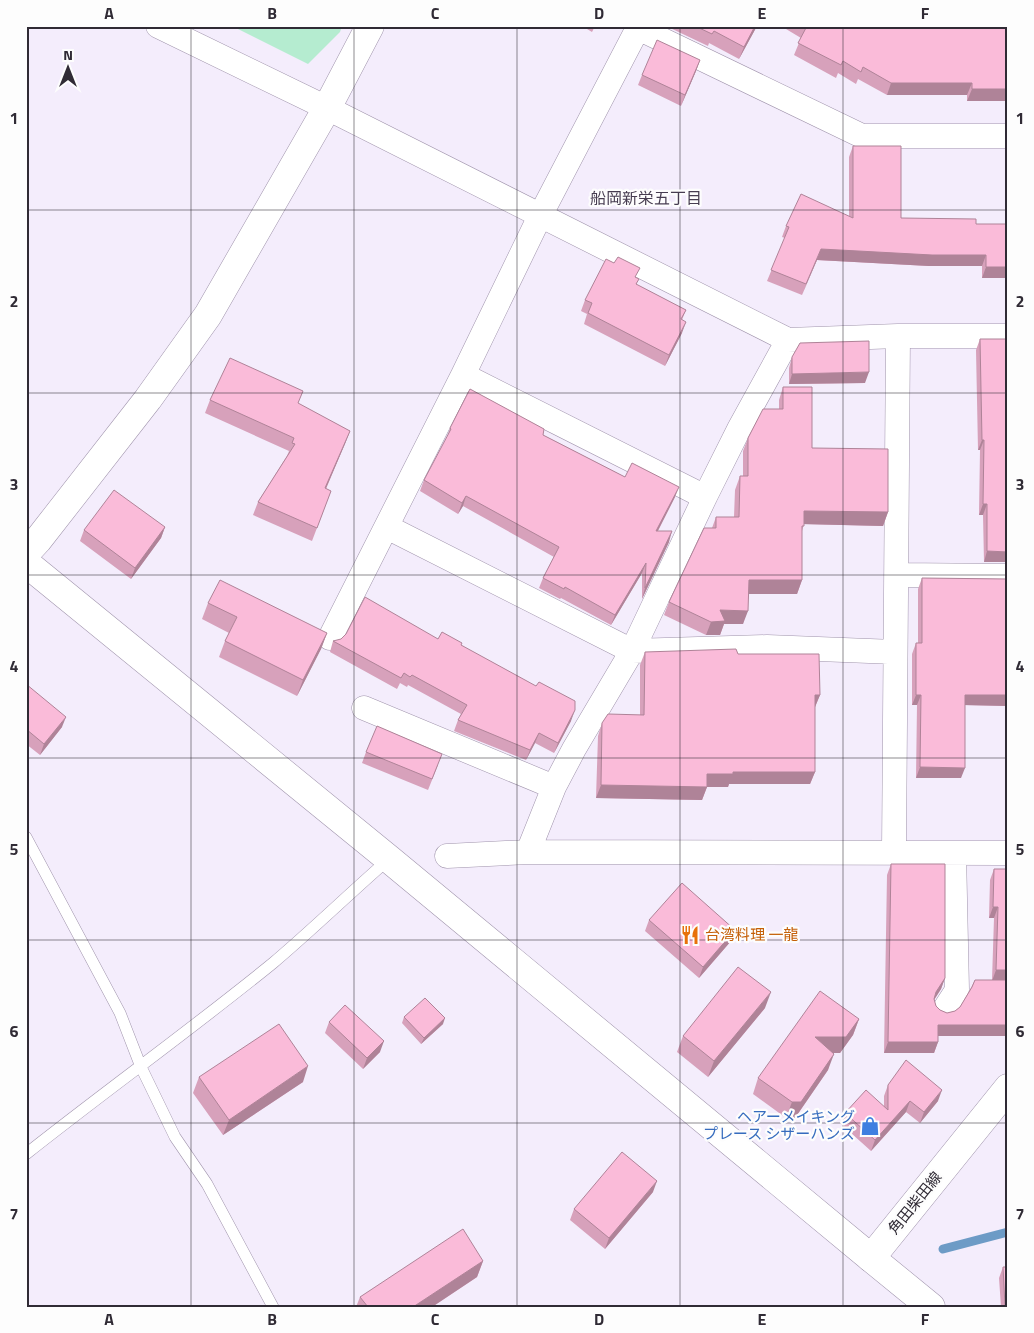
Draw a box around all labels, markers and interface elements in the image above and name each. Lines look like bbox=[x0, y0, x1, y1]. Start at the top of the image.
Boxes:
text: A bbox=[104, 1, 114, 25]
text: B bbox=[267, 1, 277, 25]
text: C bbox=[431, 1, 440, 25]
text: D bbox=[594, 1, 604, 25]
text: E bbox=[758, 1, 767, 25]
text: F bbox=[921, 1, 930, 25]
north arrow bbox=[42, 42, 92, 92]
text: N bbox=[63, 44, 73, 65]
text: 1 bbox=[10, 106, 18, 130]
text: 1 bbox=[1016, 106, 1024, 130]
district label: 船岡新栄五丁目 bbox=[590, 186, 702, 210]
text: 2 bbox=[10, 289, 18, 313]
text: 2 bbox=[1016, 289, 1024, 313]
text: 3 bbox=[10, 472, 18, 496]
text: 3 bbox=[1016, 472, 1024, 496]
text: 4 bbox=[10, 654, 19, 678]
text: 4 bbox=[1016, 654, 1025, 678]
text: 5 bbox=[10, 837, 19, 861]
text: 5 bbox=[1016, 837, 1025, 861]
place label: 台湾料理 一龍 bbox=[705, 923, 798, 946]
restaurant icon: 台湾料理 一龍 bbox=[679, 924, 701, 946]
text: 6 bbox=[10, 1019, 19, 1043]
text: 6 bbox=[1016, 1019, 1025, 1043]
place label: ヘアーメイキング プレース シザーハンズ bbox=[703, 1105, 855, 1145]
shop icon: ヘアーメイキング プレース シザーハンズ bbox=[859, 1115, 881, 1137]
street label: 角田柴田線 bbox=[882, 1166, 947, 1239]
text: 7 bbox=[10, 1202, 18, 1226]
text: 7 bbox=[1016, 1202, 1024, 1226]
text: A bbox=[104, 1307, 114, 1331]
text: B bbox=[267, 1307, 277, 1331]
text: C bbox=[431, 1307, 440, 1331]
text: D bbox=[594, 1307, 604, 1331]
text: E bbox=[758, 1307, 767, 1331]
text: F bbox=[921, 1307, 930, 1331]

